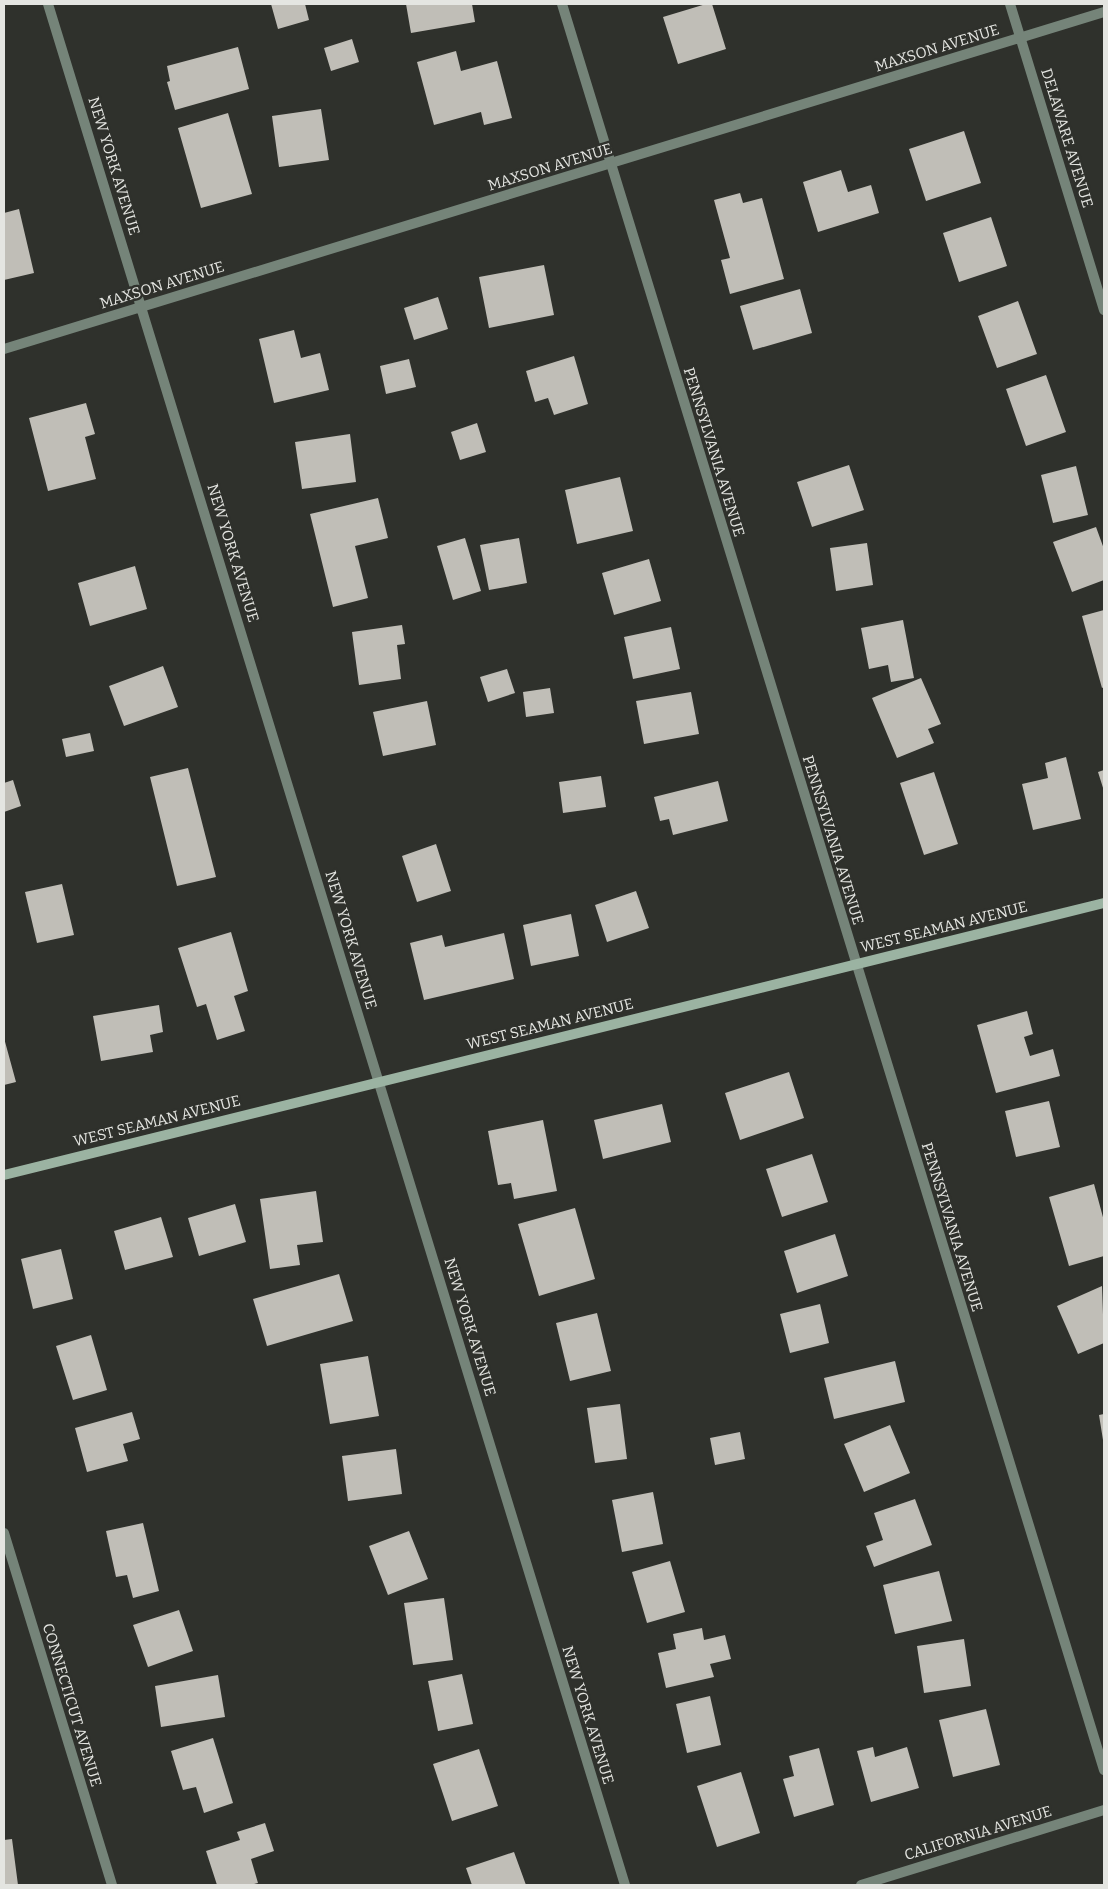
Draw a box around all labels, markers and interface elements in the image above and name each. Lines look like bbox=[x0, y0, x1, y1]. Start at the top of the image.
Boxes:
street label: MAXSON AVENUE bbox=[873, 21, 1001, 75]
street label: DELAWARE AVENUE bbox=[1037, 66, 1097, 210]
street label: NEW YORK AVENUE bbox=[84, 95, 144, 237]
street label: MAXSON AVENUE bbox=[486, 140, 614, 194]
street label: MAXSON AVENUE bbox=[98, 258, 226, 312]
street label: PENNSYLVANIA AVENUE bbox=[680, 365, 748, 539]
street label: NEW YORK AVENUE bbox=[203, 482, 263, 624]
street label: PENNSYLVANIA AVENUE bbox=[799, 753, 867, 927]
street label: NEW YORK AVENUE bbox=[321, 869, 381, 1011]
street label: WEST SEAMAN AVENUE bbox=[859, 898, 1029, 956]
street label: WEST SEAMAN AVENUE bbox=[465, 995, 635, 1053]
street label: WEST SEAMAN AVENUE bbox=[72, 1092, 242, 1150]
street label: PENNSYLVANIA AVENUE bbox=[918, 1140, 986, 1314]
street label: NEW YORK AVENUE bbox=[440, 1256, 500, 1398]
street label: CONNECTICUT AVENUE bbox=[39, 1621, 105, 1789]
street label: NEW YORK AVENUE bbox=[558, 1644, 618, 1786]
street label: CALIFORNIA AVENUE bbox=[902, 1802, 1054, 1864]

